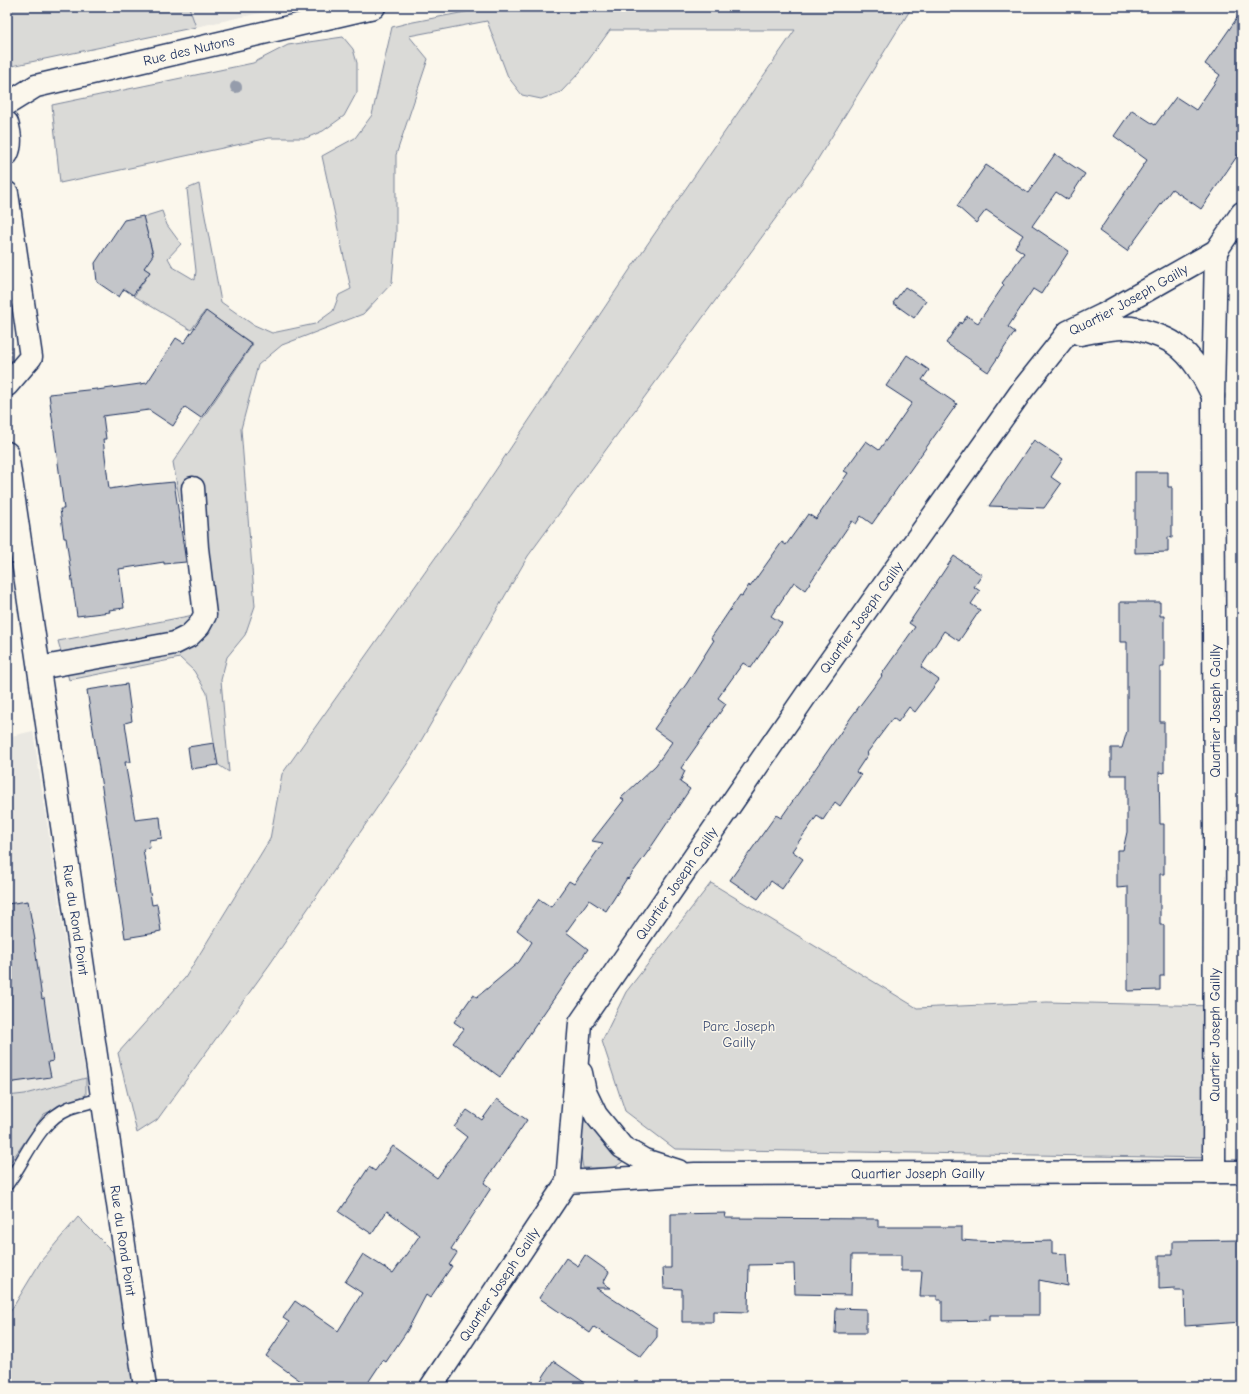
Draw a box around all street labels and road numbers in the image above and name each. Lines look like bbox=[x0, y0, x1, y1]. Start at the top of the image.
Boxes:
street label: Rue des Nutons bbox=[142, 32, 236, 70]
street label: Quartier Joseph Gailly bbox=[1066, 260, 1192, 339]
street label: Quartier Joseph Gailly bbox=[816, 558, 907, 677]
street label: Quartier Joseph Gailly bbox=[1207, 644, 1224, 778]
street label: Quartier Joseph Gailly bbox=[632, 823, 722, 944]
street label: Rue du Rond Point bbox=[59, 864, 92, 977]
street label: Quartier Joseph Gailly bbox=[1206, 968, 1224, 1102]
street label: Quartier Joseph Gailly bbox=[851, 1165, 985, 1182]
street label: Rue du Rond Point bbox=[106, 1184, 140, 1298]
street label: Quartier Joseph Gailly bbox=[455, 1224, 544, 1345]

